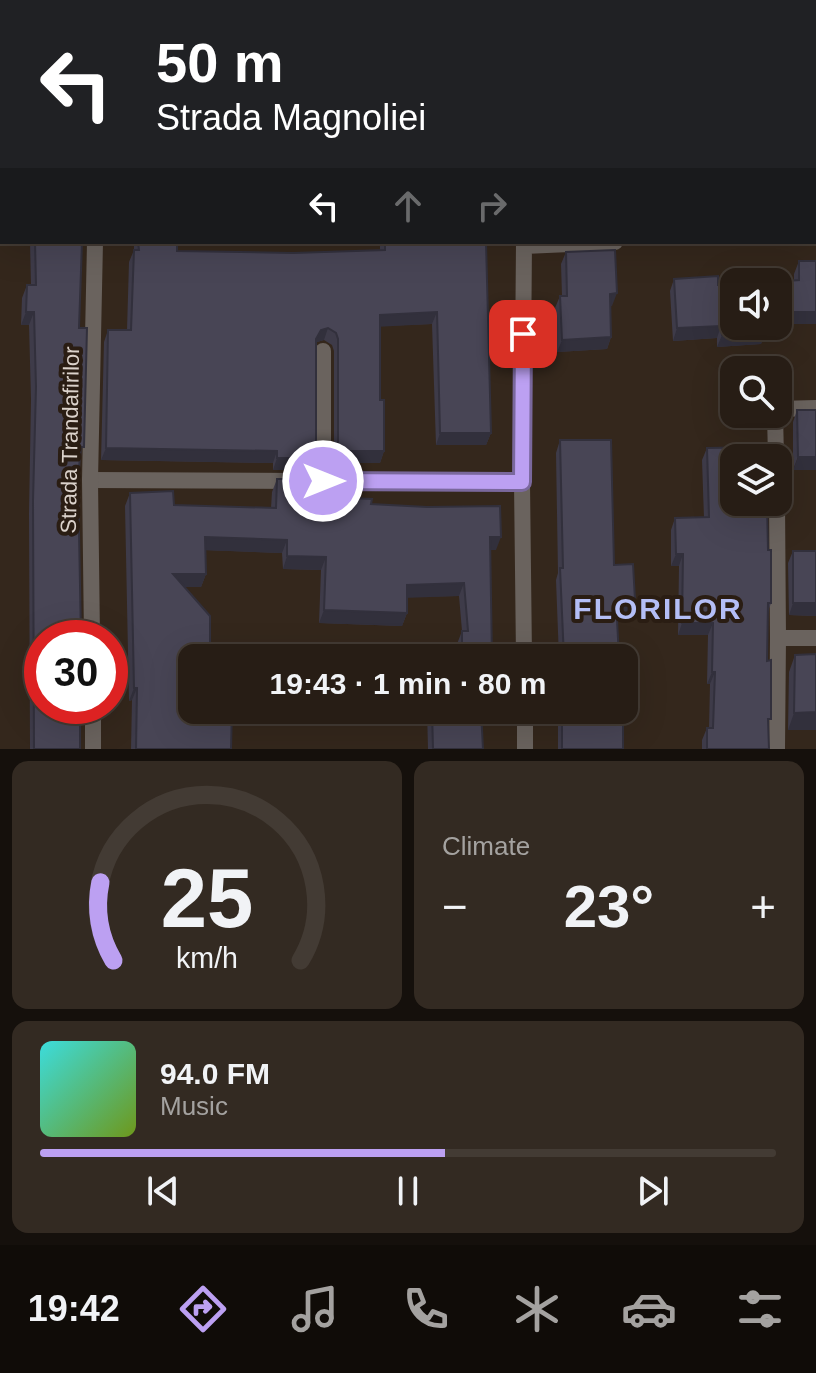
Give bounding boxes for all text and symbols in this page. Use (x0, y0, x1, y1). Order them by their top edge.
text: 50 m (156, 31, 284, 94)
icon: left (24, 32, 128, 136)
text: Strada Magnoliei (156, 97, 426, 138)
icon: left (302, 184, 346, 228)
icon: ahead (386, 184, 430, 228)
icon: right (470, 184, 514, 228)
map controls (720, 268, 792, 516)
button: sound (720, 268, 792, 340)
pin (489, 300, 557, 368)
icon: arrive (501, 312, 545, 356)
street label: Strada Trandafirilor (56, 346, 84, 534)
button: search (720, 356, 792, 428)
position arrow (281, 439, 365, 523)
button: layers (720, 444, 792, 516)
district label: FLORILOR (573, 592, 743, 625)
speed limit sign: 30 (24, 620, 128, 724)
text: 19:43 · 1 min · 80 m (270, 667, 546, 700)
text: Climate (442, 831, 530, 861)
text: 25 (161, 852, 253, 945)
text: 23° (564, 873, 654, 940)
text: − (442, 882, 468, 931)
text: + (750, 882, 776, 931)
text: km/h (176, 942, 238, 974)
text: 94.0 FM (160, 1057, 270, 1090)
text: Music (160, 1091, 228, 1121)
icon: previous (141, 1169, 185, 1213)
icon: pause (386, 1169, 430, 1213)
icon: next (631, 1169, 675, 1213)
icon: directions (175, 1281, 231, 1337)
icon: music (287, 1281, 343, 1337)
icon: phone (398, 1281, 454, 1337)
icon: climate (509, 1281, 565, 1337)
icon: car (621, 1281, 677, 1337)
icon: filters (732, 1281, 788, 1337)
text: 19:42 (28, 1288, 120, 1329)

